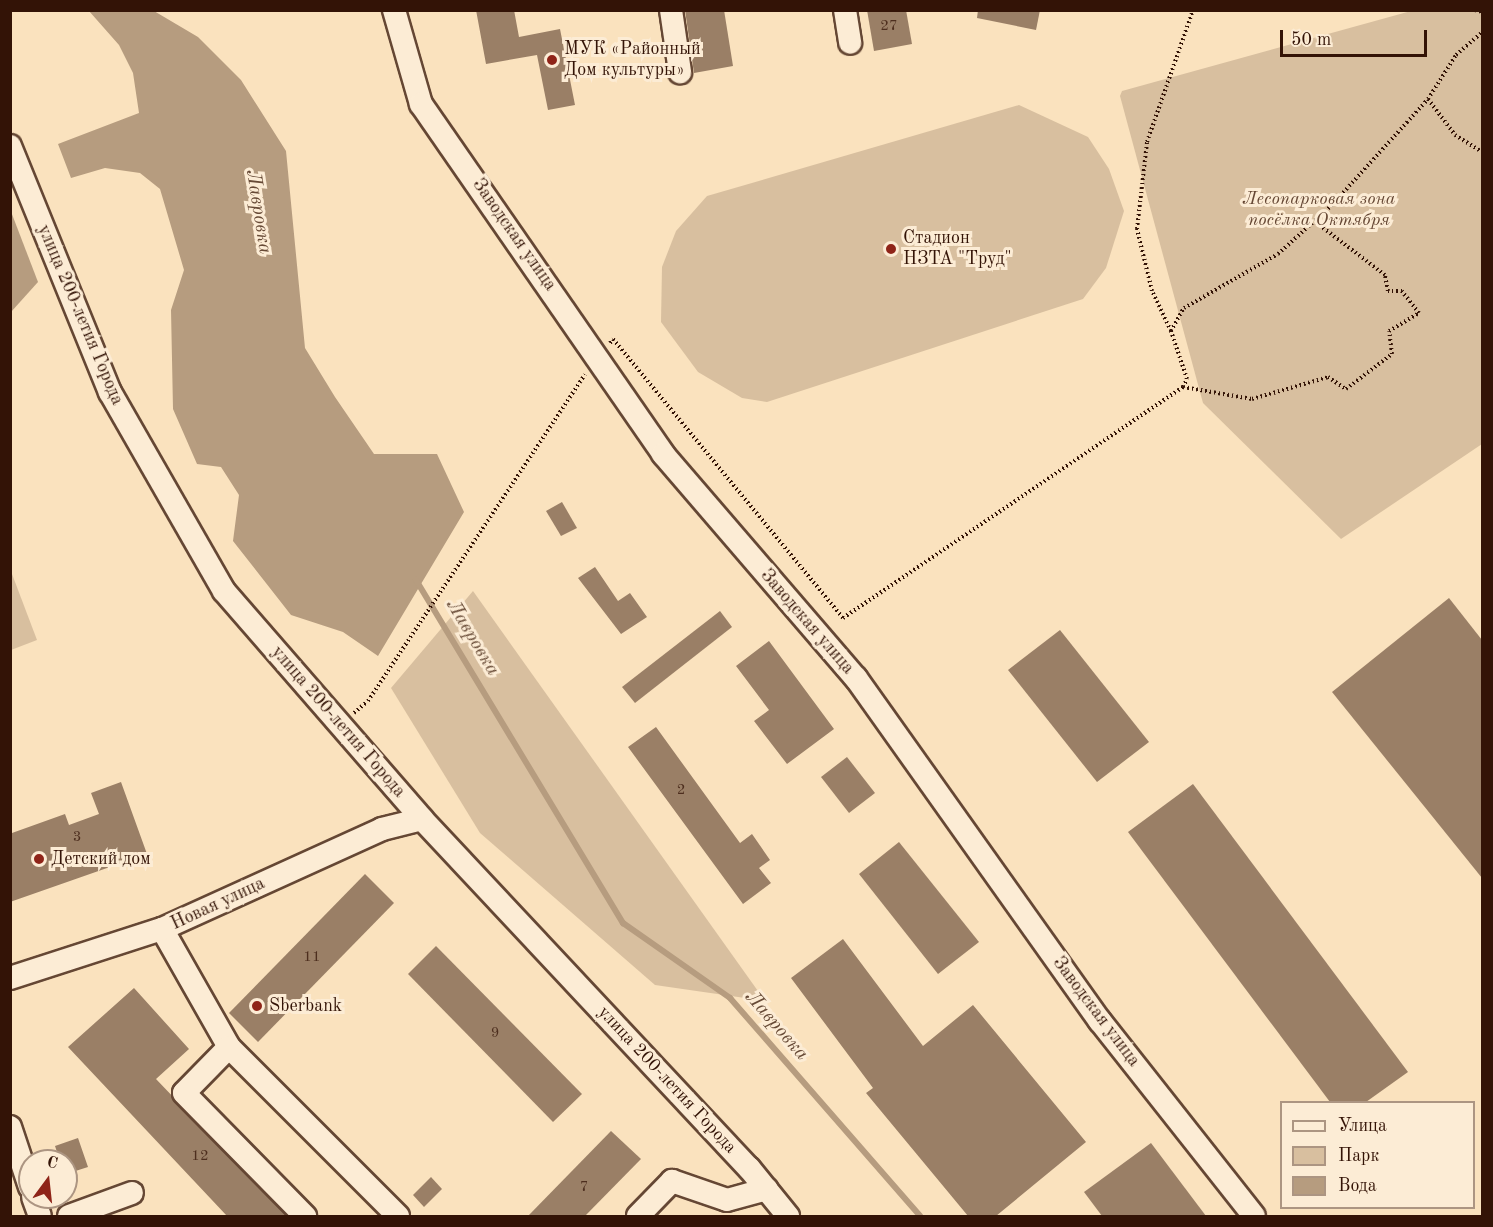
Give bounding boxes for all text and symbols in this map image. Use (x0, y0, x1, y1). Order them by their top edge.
house number: 27 (880, 18, 898, 36)
scale bar (1283, 18, 1430, 56)
text: 50 m (1291, 31, 1331, 49)
place label: МУК «Районный Дом культуры» (564, 39, 701, 82)
marker: МУК «Районный Дом культуры» (545, 53, 559, 67)
water label: Лавровка (239, 168, 277, 256)
street label: Заводская улица (467, 175, 561, 295)
park label: Лесопарковая зона посёлка Октября (1243, 189, 1395, 232)
street label: улица 200-летия Города (32, 222, 128, 408)
place label: Стадион НЗТА "Труд" (903, 228, 1012, 270)
marker: Стадион НЗТА "Труд" (884, 242, 898, 256)
street label: Заводская улица (755, 565, 859, 679)
water label: Лавровка (440, 595, 504, 681)
street label: улица 200-летия Города (266, 642, 410, 802)
house number: 2 (677, 782, 685, 800)
house number: 3 (73, 829, 81, 847)
place label: Детский дом (51, 848, 151, 870)
marker: Детский дом (32, 852, 46, 866)
street label: Новая улица (168, 873, 268, 935)
house number: 11 (303, 949, 321, 967)
street label: Заводская улица (1048, 953, 1144, 1071)
water label: Лавровка (739, 986, 813, 1066)
place label: Sberbank (269, 995, 342, 1017)
marker: Sberbank (250, 999, 264, 1013)
street label: улица 200-летия Города (593, 1002, 741, 1158)
house number: 9 (491, 1025, 499, 1043)
legend (1280, 1101, 1475, 1209)
text: Улица (1338, 1117, 1387, 1135)
text: Парк (1338, 1147, 1379, 1165)
house number: 12 (191, 1148, 209, 1166)
north arrow (18, 1149, 78, 1209)
text: С (45, 1154, 59, 1173)
text: Вода (1338, 1177, 1377, 1195)
house number: 7 (580, 1179, 588, 1197)

